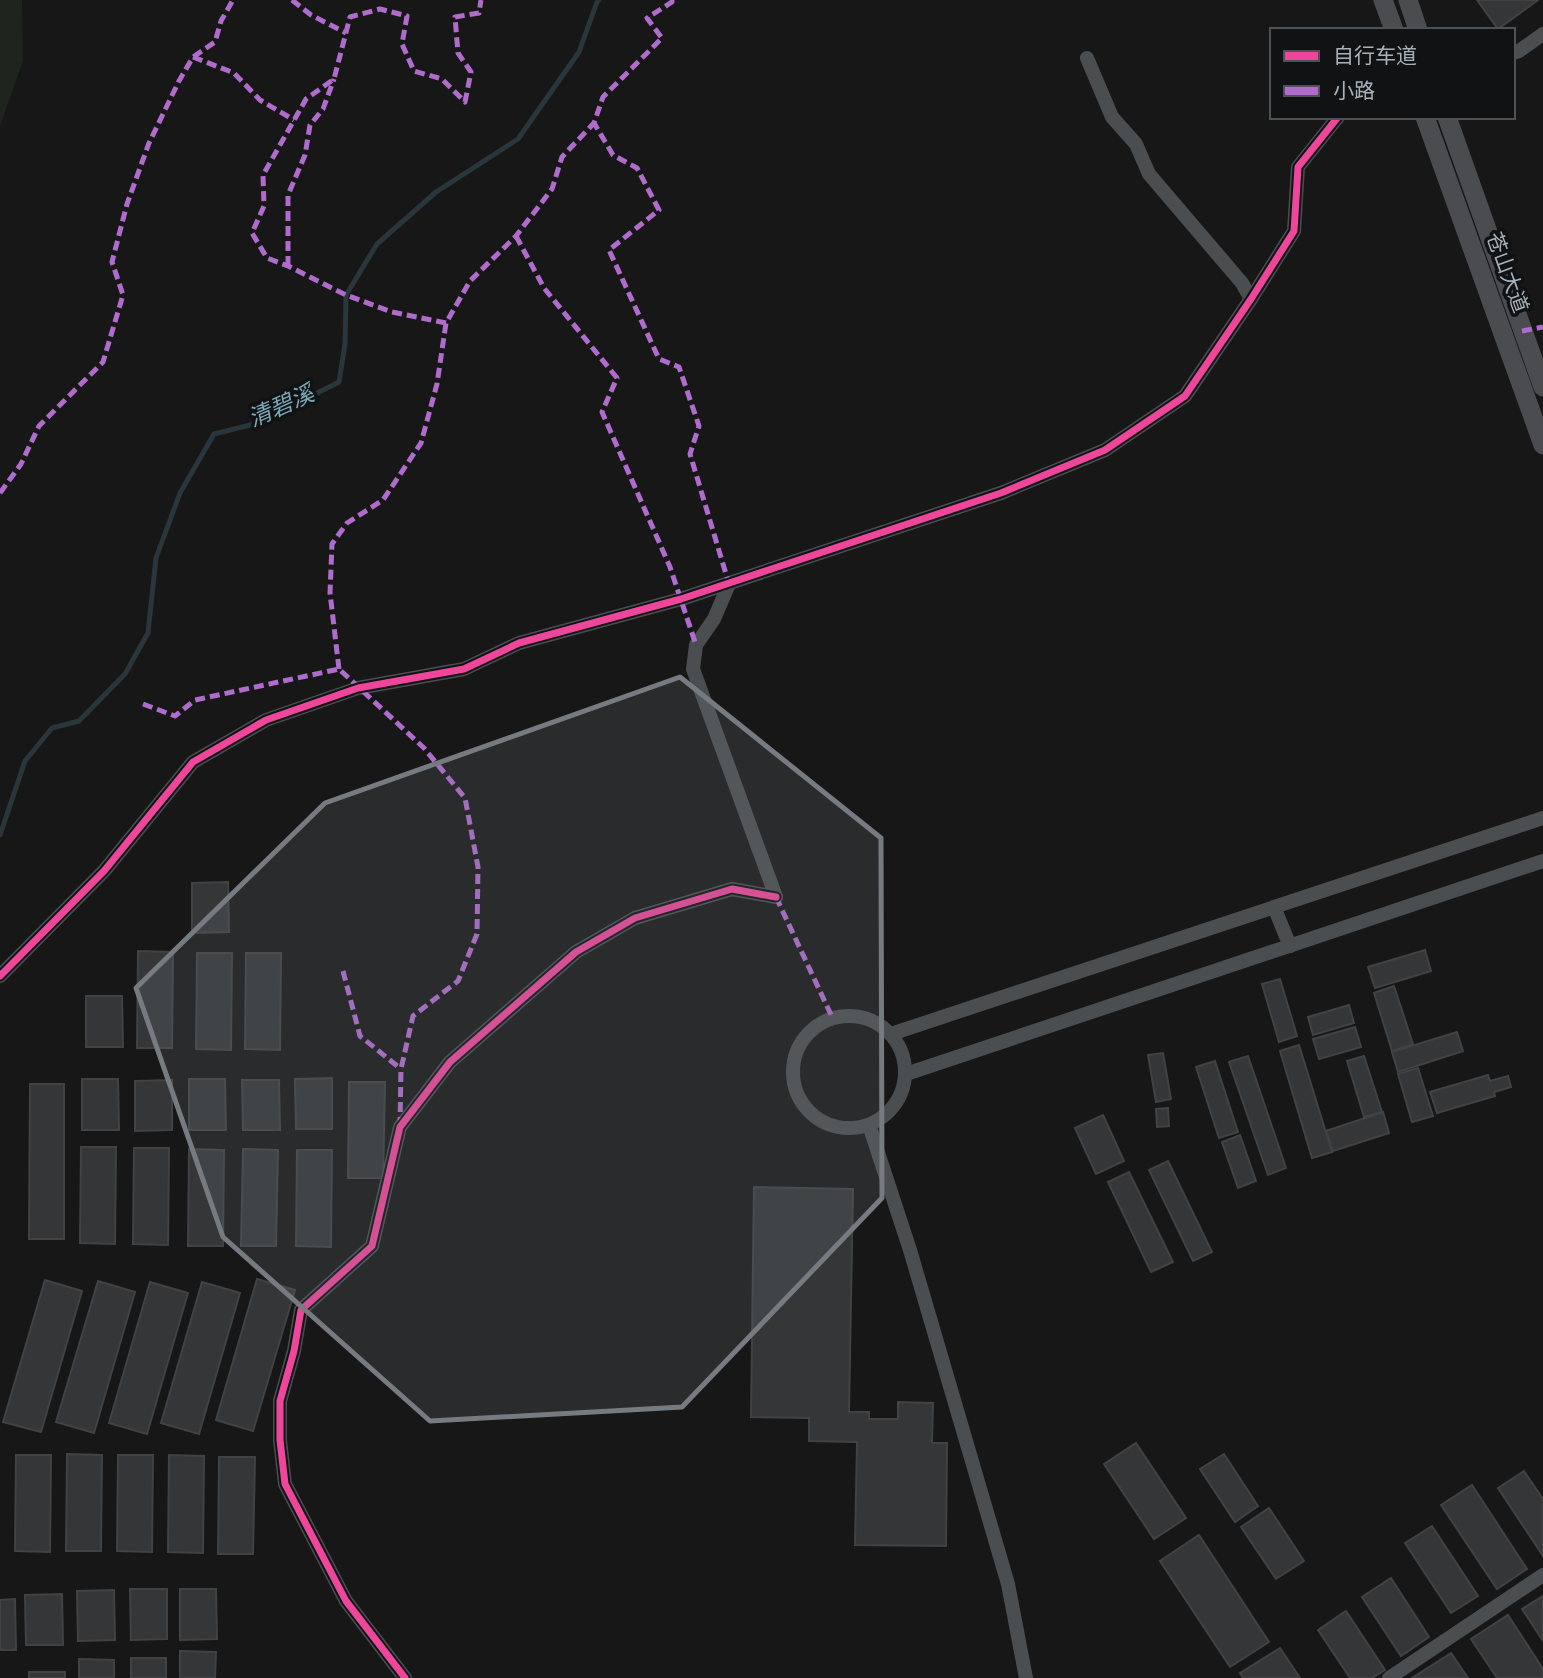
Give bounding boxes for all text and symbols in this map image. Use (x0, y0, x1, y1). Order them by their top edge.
legend (1270, 28, 1515, 119)
text: 自行车道 (1333, 44, 1417, 71)
text: 小路 (1333, 79, 1375, 106)
street label: 苍山大道 (1479, 229, 1533, 317)
water label: 清碧溪 (245, 380, 322, 435)

